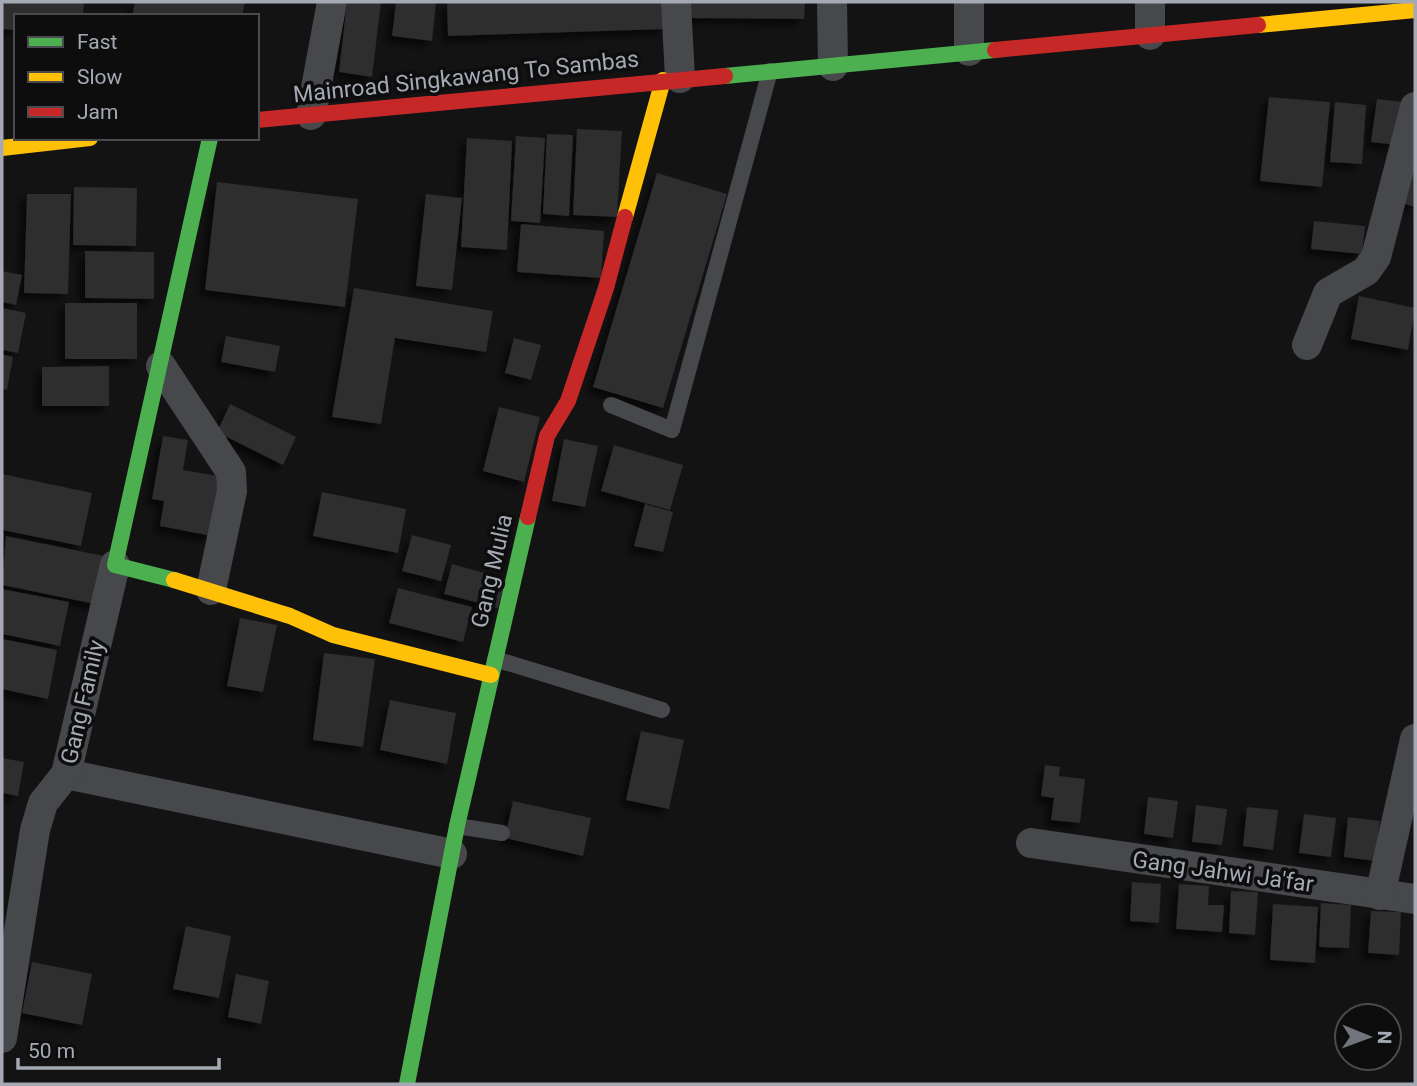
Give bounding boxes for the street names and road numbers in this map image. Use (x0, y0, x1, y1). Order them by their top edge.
street label: Mainroad Singkawang To Sambas (292, 45, 640, 109)
street label: Gang Mulia (466, 511, 518, 631)
street label: Gang Family (56, 637, 110, 767)
street label: Gang Jahwi Ja'far (1131, 846, 1316, 898)

